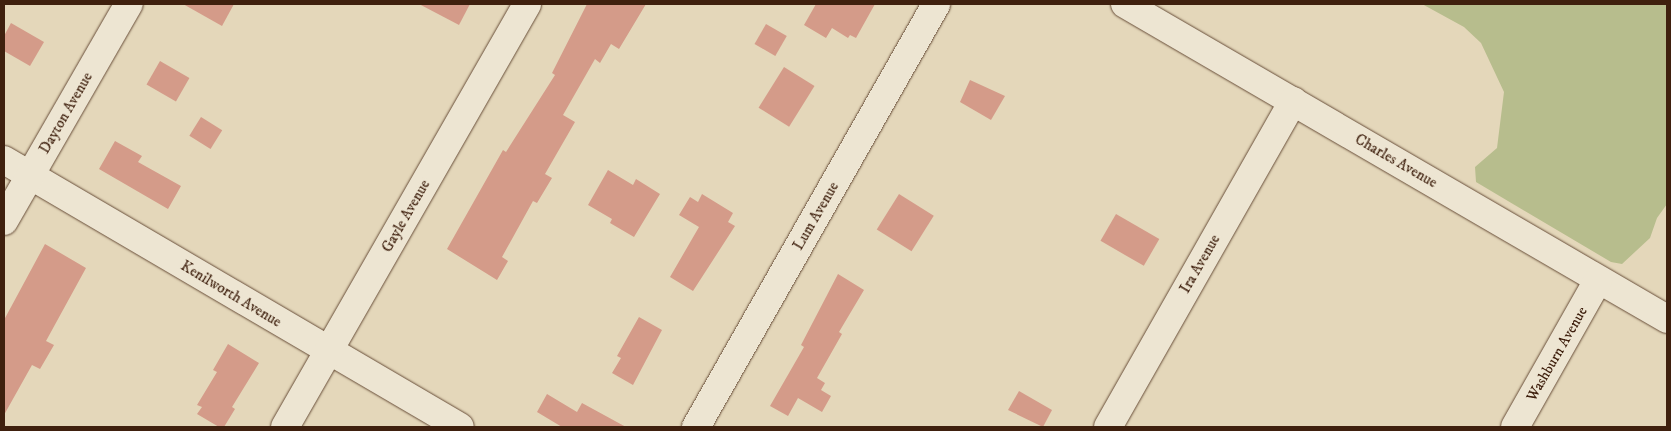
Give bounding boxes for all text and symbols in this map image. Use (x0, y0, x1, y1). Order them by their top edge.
street label: Dayton Avenue (35, 69, 97, 157)
street label: Charles Avenue (1352, 130, 1440, 192)
street label: Gayle Avenue (378, 177, 434, 255)
street label: Lum Avenue (789, 179, 843, 253)
street label: Ira Avenue (1176, 232, 1224, 296)
street label: Kenilworth Avenue (177, 257, 285, 331)
street label: Washburn Avenue (1523, 303, 1591, 405)

